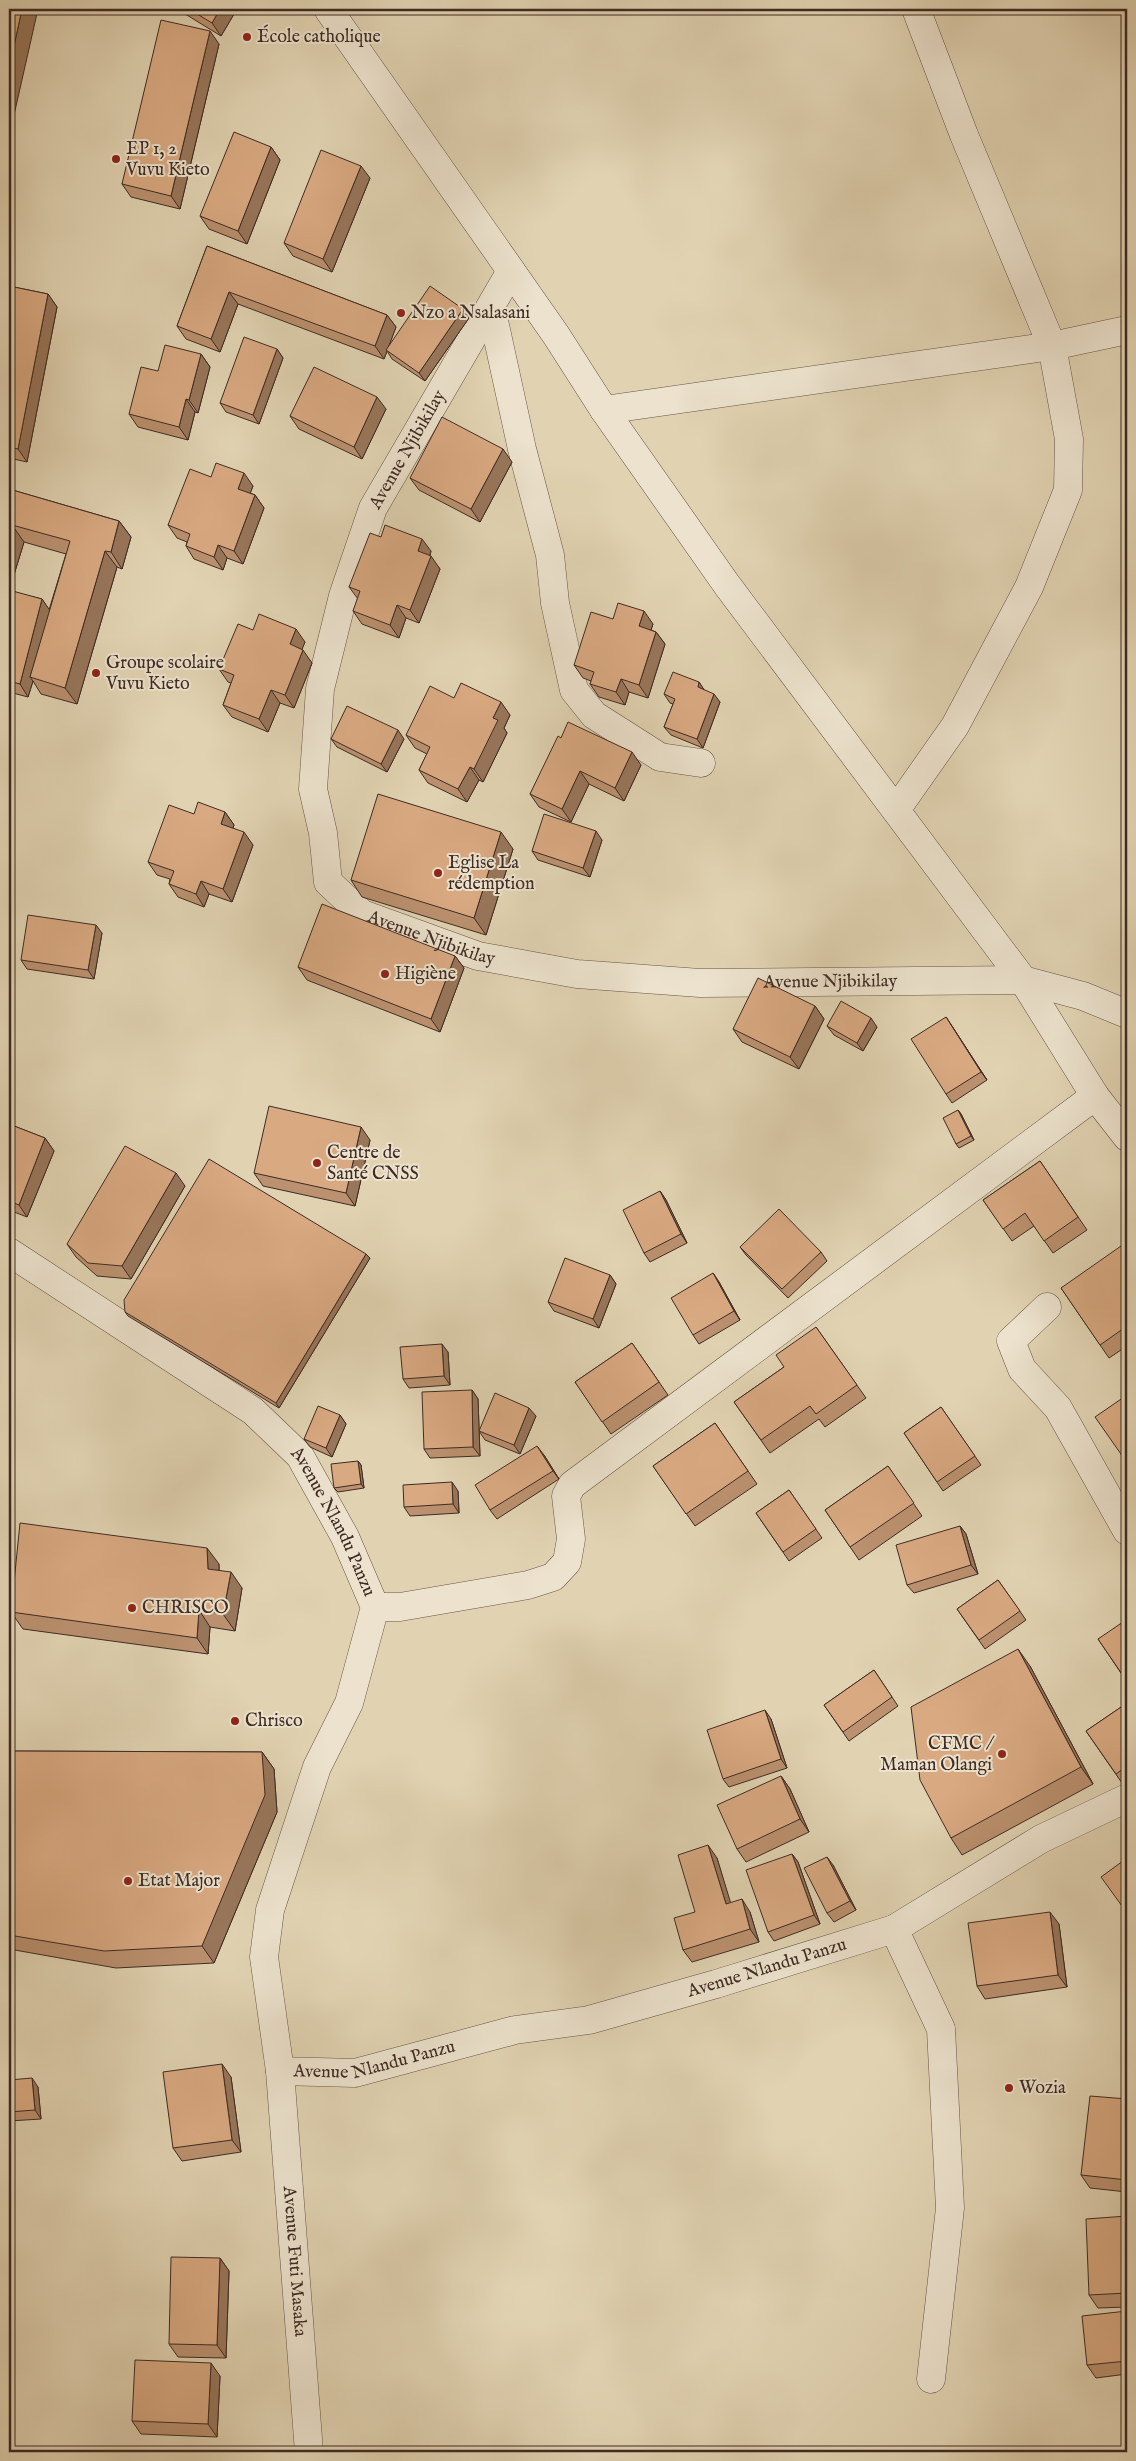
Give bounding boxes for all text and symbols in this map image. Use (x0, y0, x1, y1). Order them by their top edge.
place label: École catholique (257, 24, 381, 49)
marker: École catholique (241, 31, 253, 43)
place label: EP 1, 2 Vuvu Kieto (125, 138, 210, 182)
marker: EP 1, 2 Vuvu Kieto (110, 153, 122, 165)
place label: Nzo a Nsalasani (411, 302, 530, 325)
marker: Nzo a Nsalasani (395, 307, 407, 319)
street label: Avenue Njibikilay (364, 386, 451, 515)
place label: Groupe scolaire Vuvu Kieto (105, 652, 224, 696)
marker: Groupe scolaire Vuvu Kieto (90, 667, 102, 679)
place label: Eglise La rédemption (448, 852, 535, 896)
marker: Eglise La rédemption (432, 867, 444, 879)
street label: Avenue Njibikilay (363, 905, 497, 970)
place label: Higiène (395, 963, 456, 986)
marker: Higiène (379, 968, 391, 980)
street label: Avenue Njibikilay (762, 970, 898, 994)
place label: Centre de Santé CNSS (327, 1142, 419, 1186)
marker: Centre de Santé CNSS (311, 1157, 323, 1169)
street label: Avenue Nlandu Panzu (285, 1441, 381, 1600)
place label: CHRISCO (142, 1597, 229, 1620)
marker: CHRISCO (126, 1602, 138, 1614)
place label: Chrisco (245, 1710, 303, 1733)
marker: Chrisco (229, 1715, 241, 1727)
place label: CFMC / Maman Olangi (880, 1733, 995, 1777)
marker: CFMC / Maman Olangi (996, 1748, 1008, 1760)
place label: Etat Major (138, 1870, 220, 1893)
marker: Etat Major (122, 1875, 134, 1887)
street label: Avenue Nlandu Panzu (684, 1933, 849, 2003)
street label: Avenue Nlandu Panzu (292, 2035, 458, 2085)
place label: Wozia (1019, 2077, 1066, 2100)
marker: Wozia (1003, 2082, 1015, 2094)
street label: Avenue Futi Masaka (277, 2184, 312, 2338)

